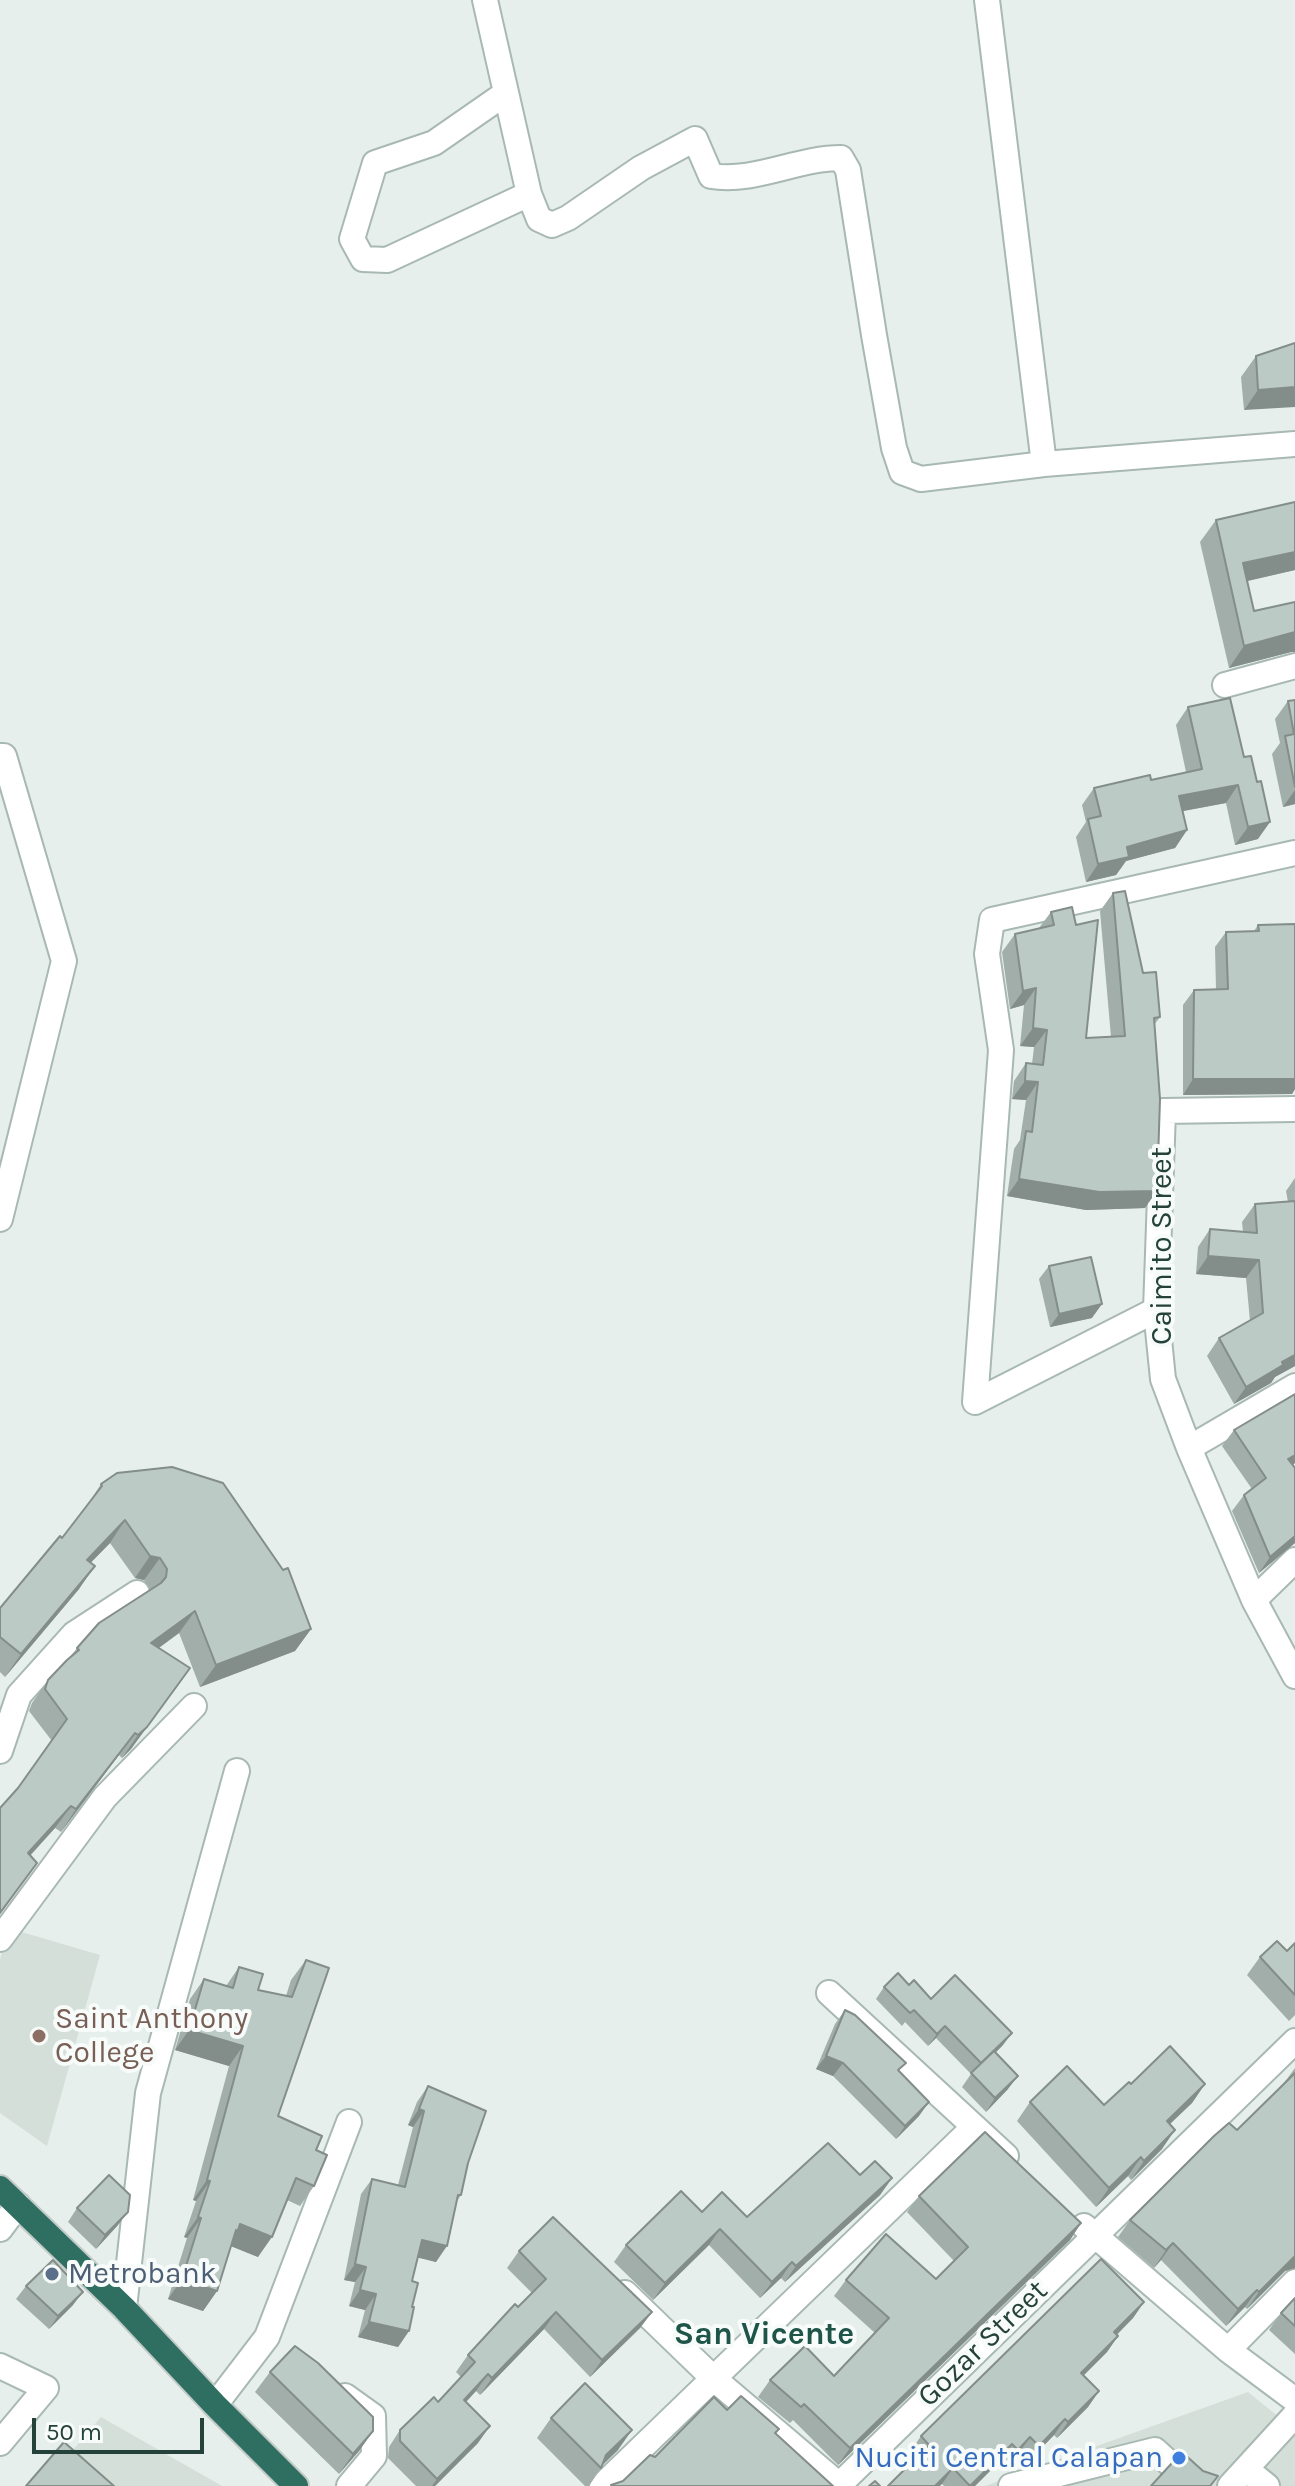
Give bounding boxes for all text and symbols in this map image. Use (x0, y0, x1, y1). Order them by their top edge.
street label: Caimito Street (1144, 1147, 1180, 1345)
place label: Saint Anthony College (55, 2001, 248, 2072)
marker: Saint Anthony College (30, 2027, 48, 2045)
place label: Metrobank (68, 2256, 217, 2292)
marker: Metrobank (43, 2265, 61, 2283)
street label: Gozar Street (911, 2273, 1055, 2415)
district label: San Vicente (674, 2316, 854, 2354)
scale bar (36, 2402, 208, 2452)
text: 50 m (46, 2418, 102, 2446)
place label: Nuciti Central Calapan (855, 2440, 1163, 2476)
marker: Nuciti Central Calapan (1170, 2449, 1188, 2467)

